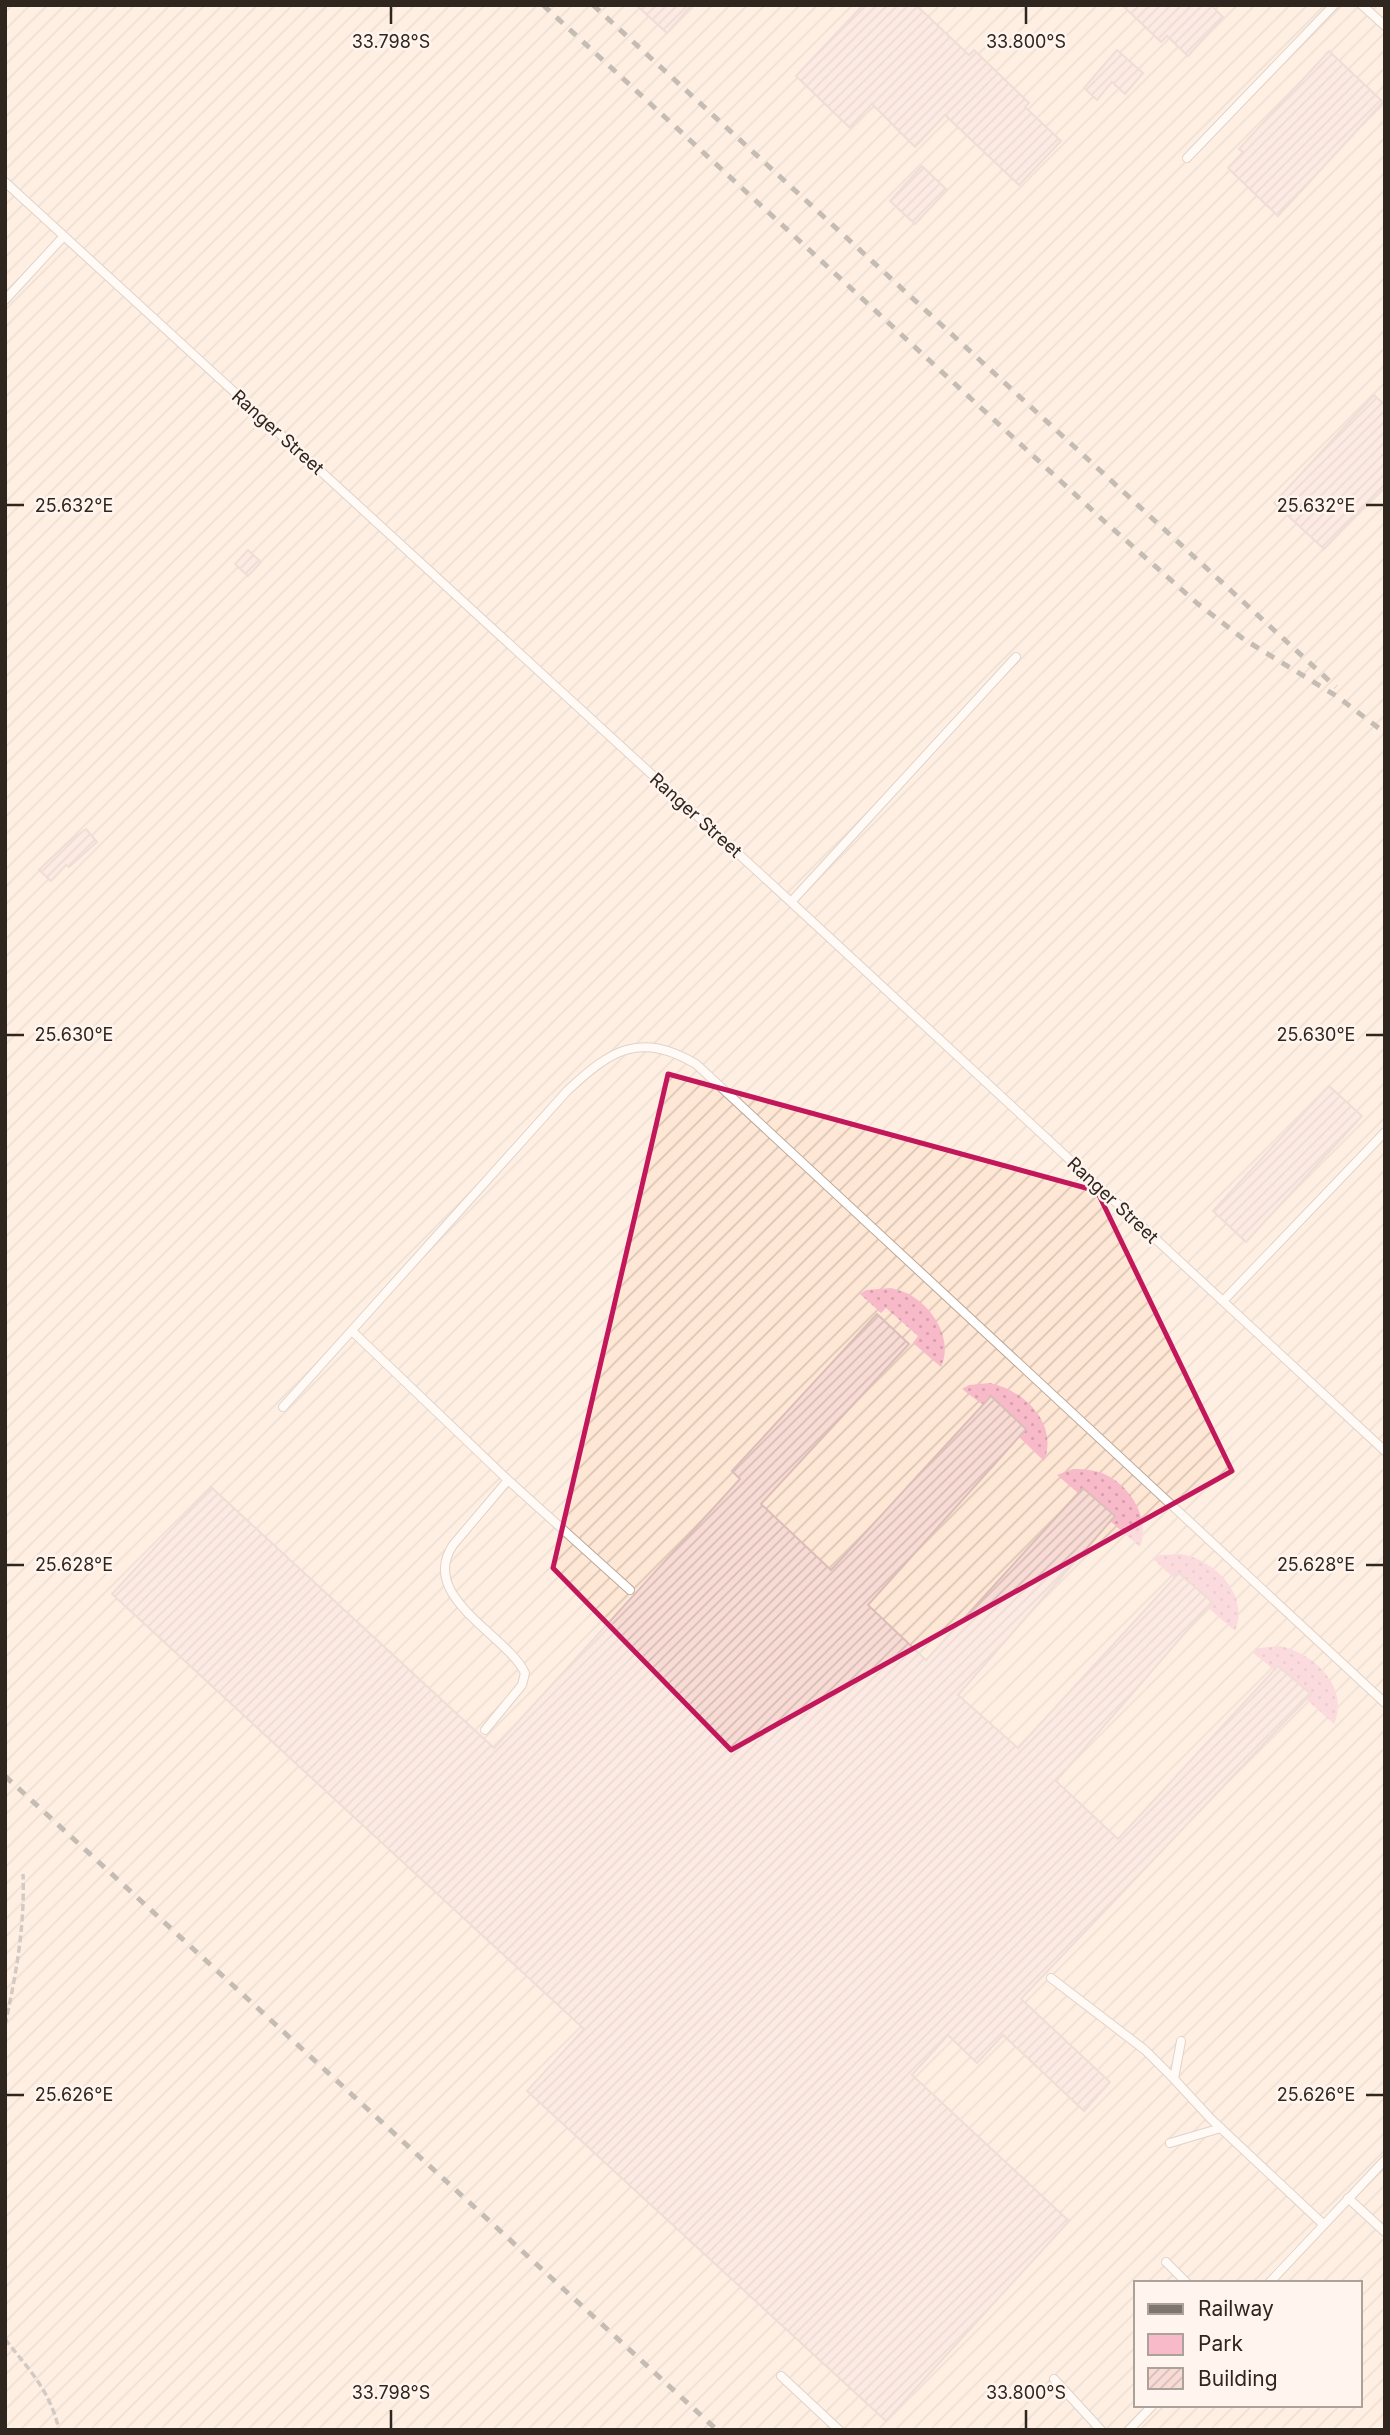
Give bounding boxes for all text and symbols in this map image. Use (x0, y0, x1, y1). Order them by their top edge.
text: 33.798°S (352, 31, 430, 52)
text: 33.800°S (986, 31, 1066, 52)
street label: Ranger Street (228, 385, 328, 479)
text: 25.632°E (35, 495, 113, 516)
text: 25.632°E (1277, 495, 1355, 516)
street label: Ranger Street (646, 768, 746, 862)
text: 25.630°E (35, 1024, 113, 1045)
text: 25.630°E (1277, 1024, 1355, 1045)
street label: Ranger Street (1063, 1153, 1163, 1247)
text: 25.628°E (35, 1554, 113, 1575)
text: 25.628°E (1277, 1554, 1355, 1575)
text: 25.626°E (35, 2084, 113, 2105)
text: 25.626°E (1277, 2084, 1355, 2105)
legend (1134, 2281, 1362, 2407)
text: Railway (1198, 2296, 1274, 2321)
text: Park (1198, 2331, 1243, 2356)
text: Building (1198, 2366, 1278, 2391)
text: 33.798°S (352, 2382, 430, 2403)
text: 33.800°S (986, 2382, 1066, 2403)

